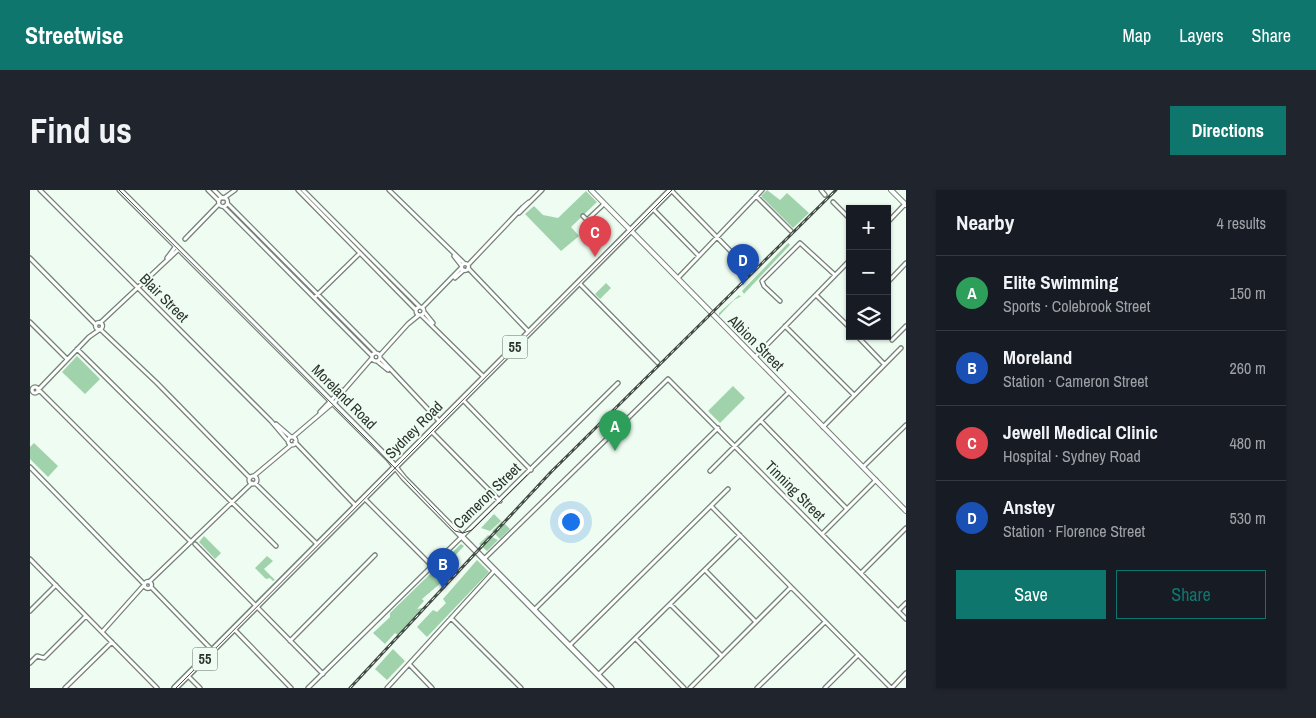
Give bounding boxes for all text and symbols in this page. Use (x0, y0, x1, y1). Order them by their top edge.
text: Streetwise (25, 19, 123, 51)
text: Map (1123, 23, 1151, 48)
text: Layers (1179, 23, 1224, 48)
text: Share (1252, 23, 1291, 48)
button: Directions (1170, 106, 1286, 155)
text: Find us (30, 107, 132, 154)
map controls (846, 205, 891, 340)
button: + (846, 205, 891, 250)
text: Nearby (956, 208, 1014, 237)
text: 4 results (1216, 212, 1266, 234)
pin: C (579, 216, 611, 257)
pin: D (727, 244, 759, 285)
button: − (846, 250, 891, 295)
street label: Blair Street (135, 268, 194, 327)
text: Elite Swimming (1003, 269, 1118, 295)
text: A (967, 282, 977, 304)
text: 150 m (1230, 282, 1266, 304)
button: layers (846, 295, 891, 340)
text: Sports · Colebrook Street (1003, 295, 1150, 317)
street label: Albion Street (723, 309, 789, 376)
road number: 55 (502, 336, 528, 358)
text: Moreland (1003, 344, 1072, 370)
text: B (967, 357, 977, 379)
text: 260 m (1230, 357, 1266, 379)
street label: Moreland Road (307, 359, 382, 434)
text: Station · Cameron Street (1003, 370, 1148, 392)
street label: Sydney Road (380, 396, 447, 463)
pin: A (599, 410, 631, 451)
text: Jewell Medical Clinic (1003, 419, 1158, 445)
text: C (967, 432, 977, 454)
text: 480 m (1230, 432, 1266, 454)
text: Hospital · Sydney Road (1003, 445, 1141, 467)
street label: Tinning Street (760, 456, 831, 526)
street label: Cameron Street (448, 458, 526, 533)
text: Anstey (1003, 494, 1055, 520)
text: D (967, 507, 977, 529)
text: 530 m (1230, 507, 1266, 529)
your location (558, 509, 584, 535)
text: Station · Florence Street (1003, 520, 1145, 542)
pin: B (427, 548, 459, 589)
button: Save (956, 570, 1106, 619)
button: Share (1116, 570, 1266, 619)
road number: 55 (192, 648, 218, 670)

